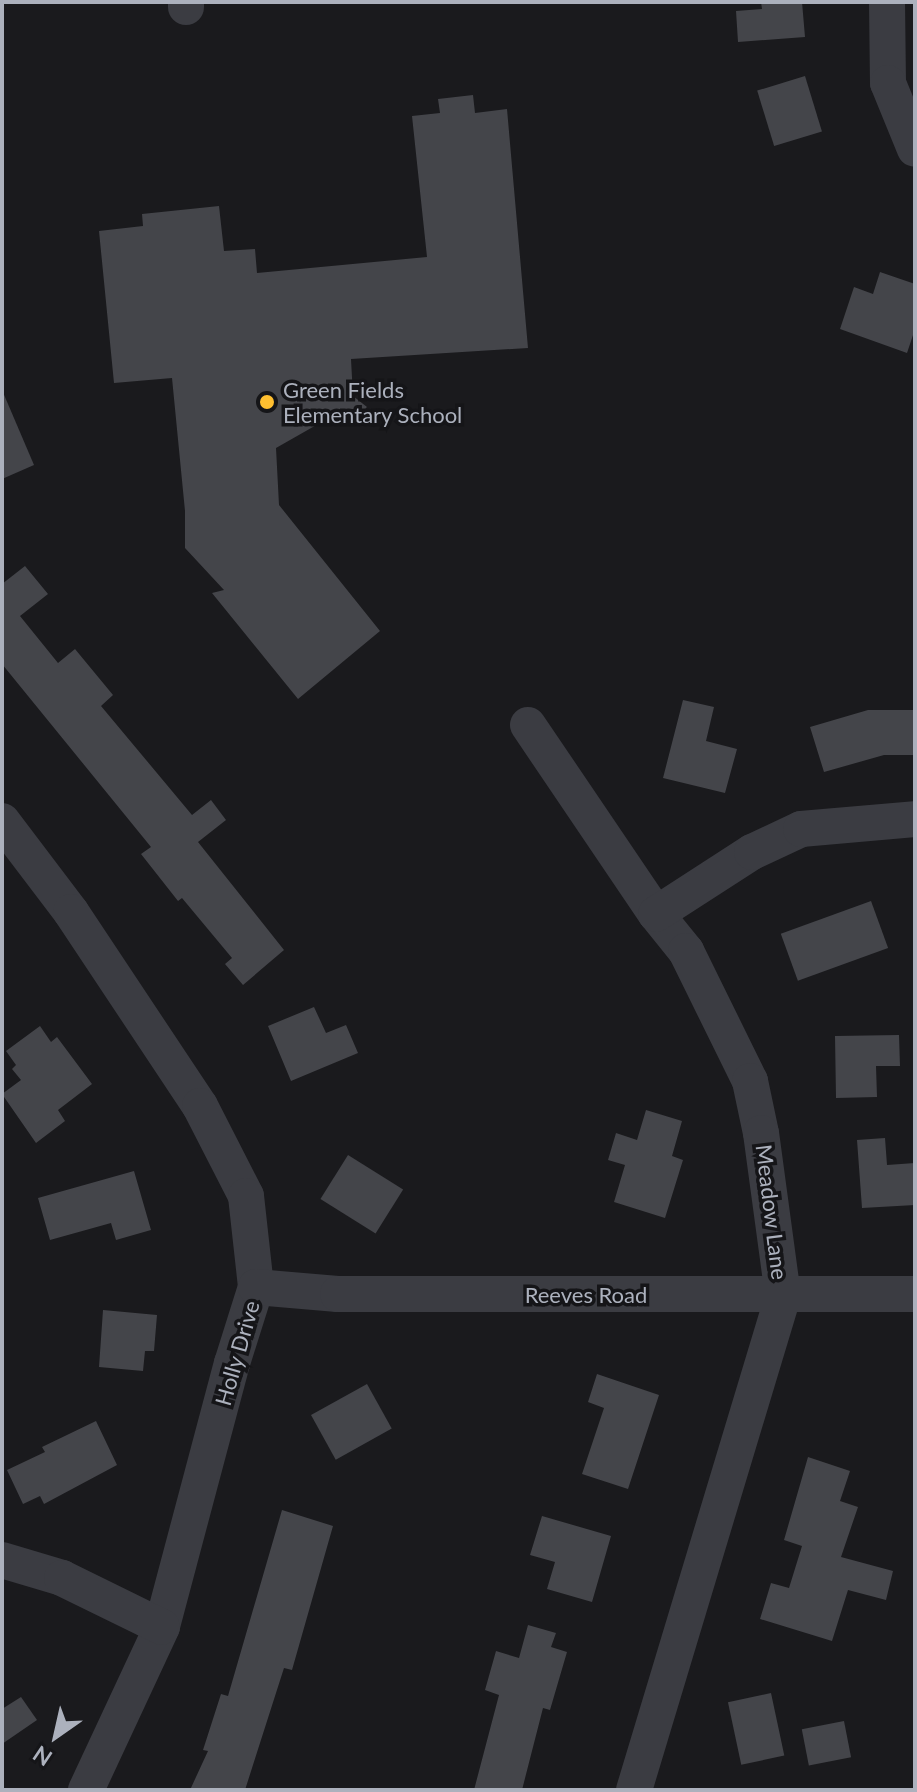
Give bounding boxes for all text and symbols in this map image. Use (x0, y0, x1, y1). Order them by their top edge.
place label: Green Fields Elementary School (283, 376, 463, 428)
marker: Green Fields Elementary School (258, 393, 276, 411)
street label: Meadow Lane (751, 1143, 793, 1281)
street label: Reeves Road (525, 1282, 647, 1308)
street label: Holly Drive (209, 1297, 265, 1409)
north arrow (16, 1696, 96, 1776)
text: N (28, 1740, 57, 1772)

